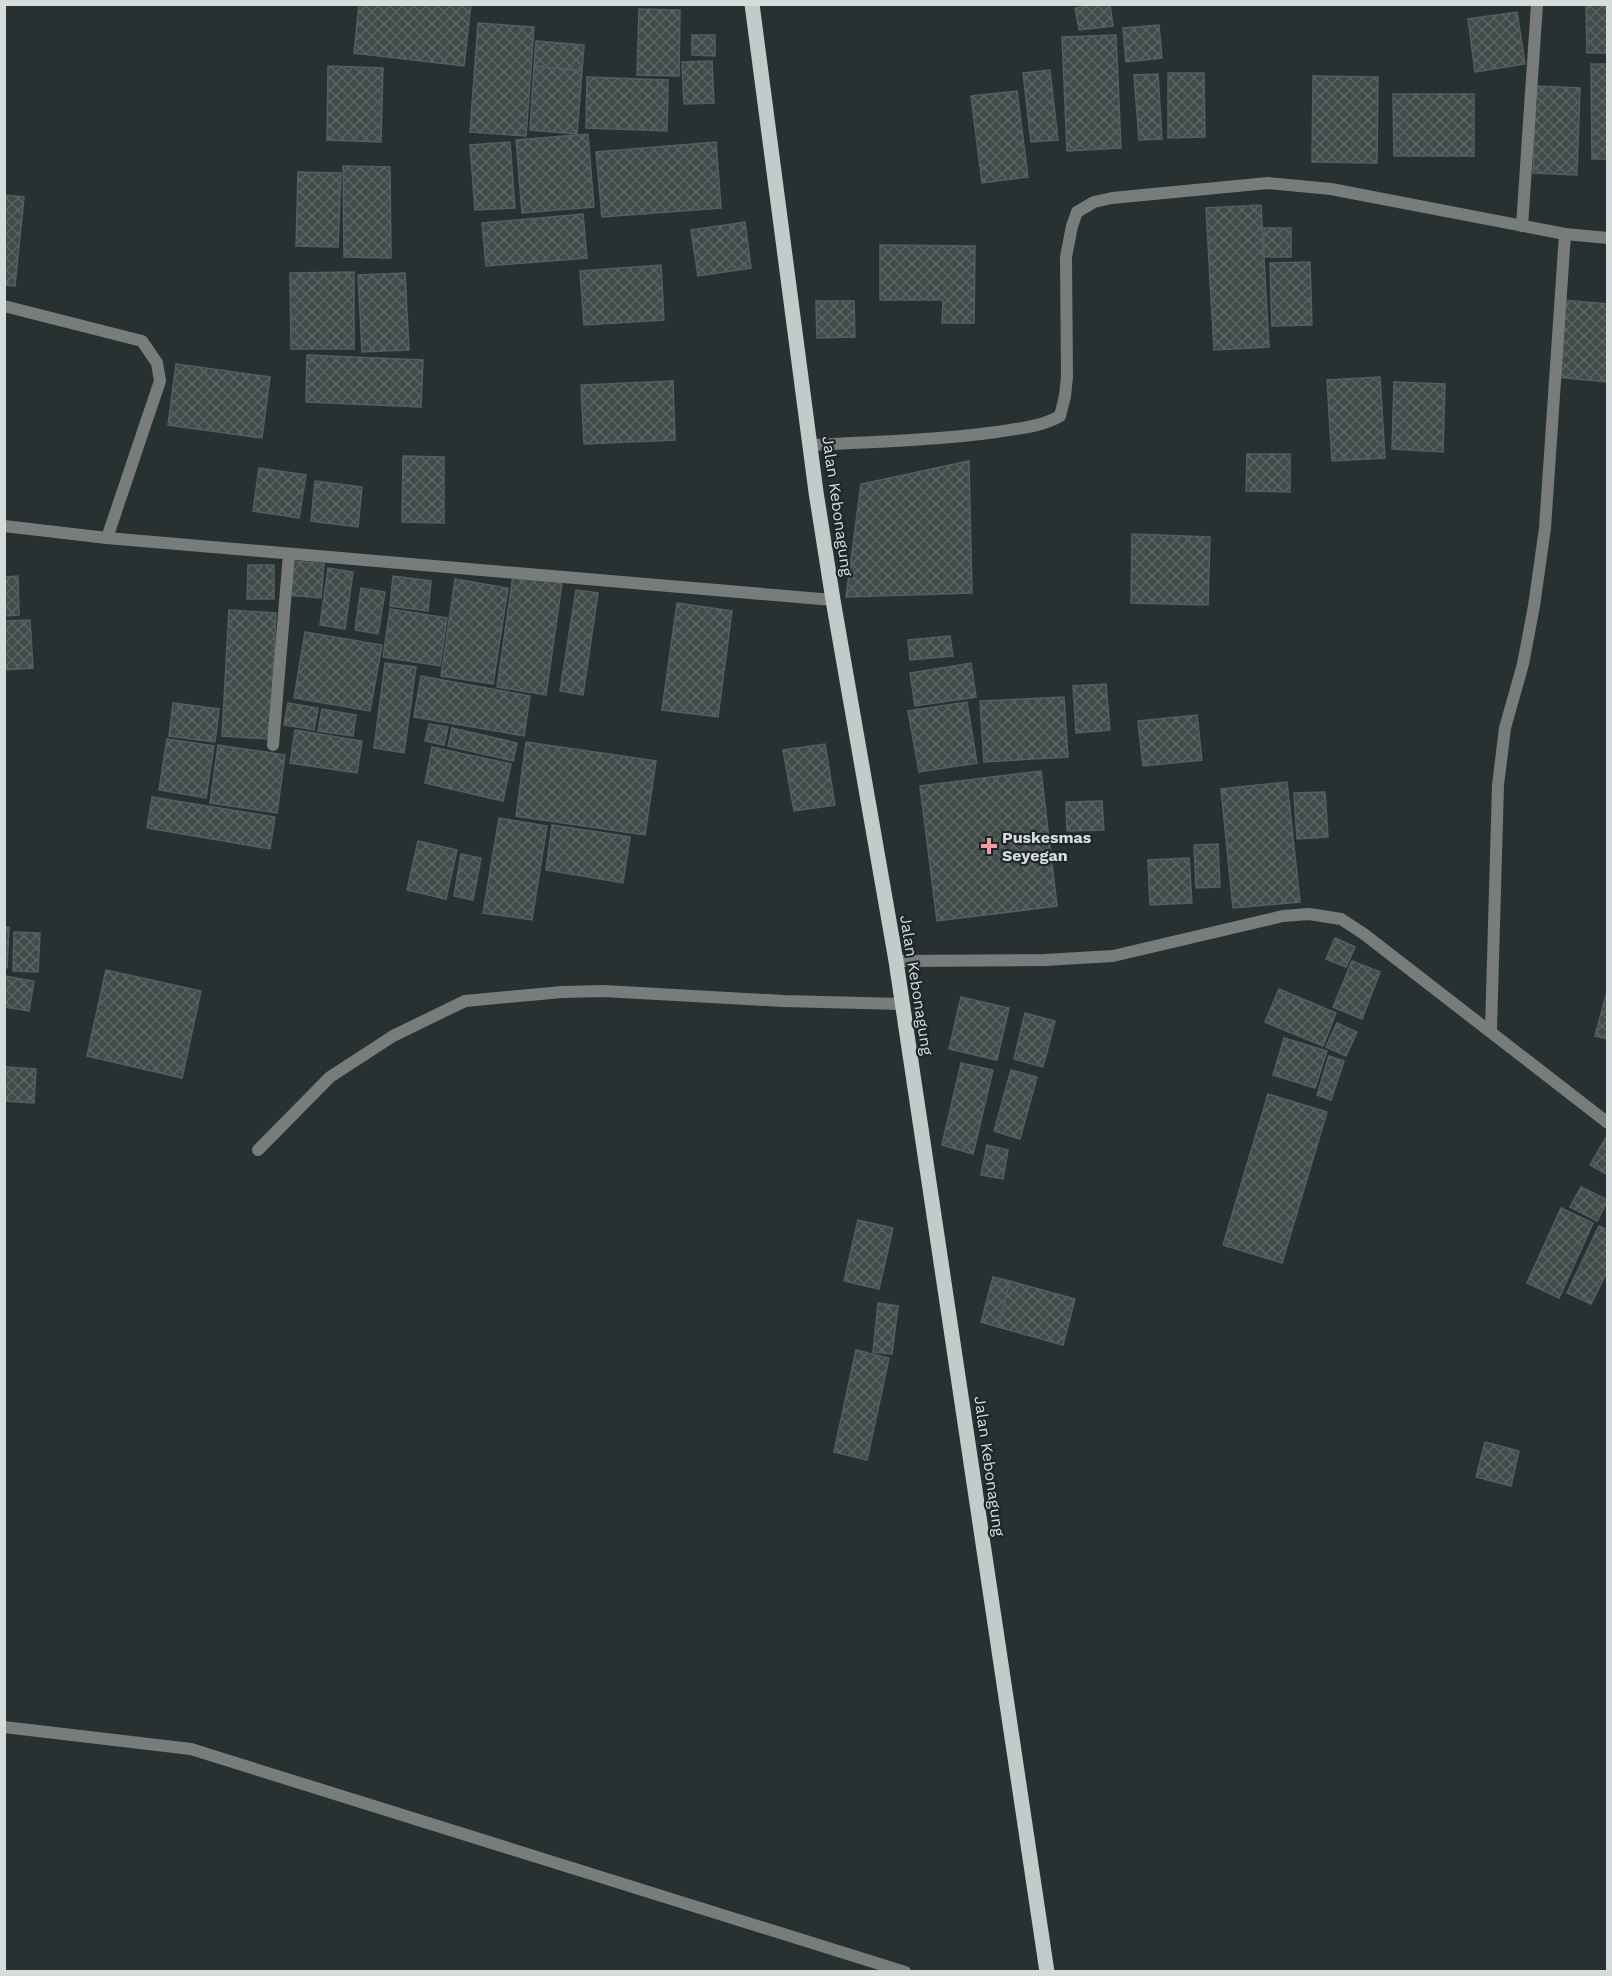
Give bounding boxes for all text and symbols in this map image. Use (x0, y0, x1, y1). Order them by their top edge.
street label: Jalan Kebonagung (818, 435, 857, 578)
place label: Puskesmas Seyegan (1002, 828, 1092, 865)
marker: Puskesmas Seyegan (980, 837, 998, 855)
street label: Jalan Kebonagung (896, 914, 937, 1057)
street label: Jalan Kebonagung (970, 1395, 1009, 1538)

